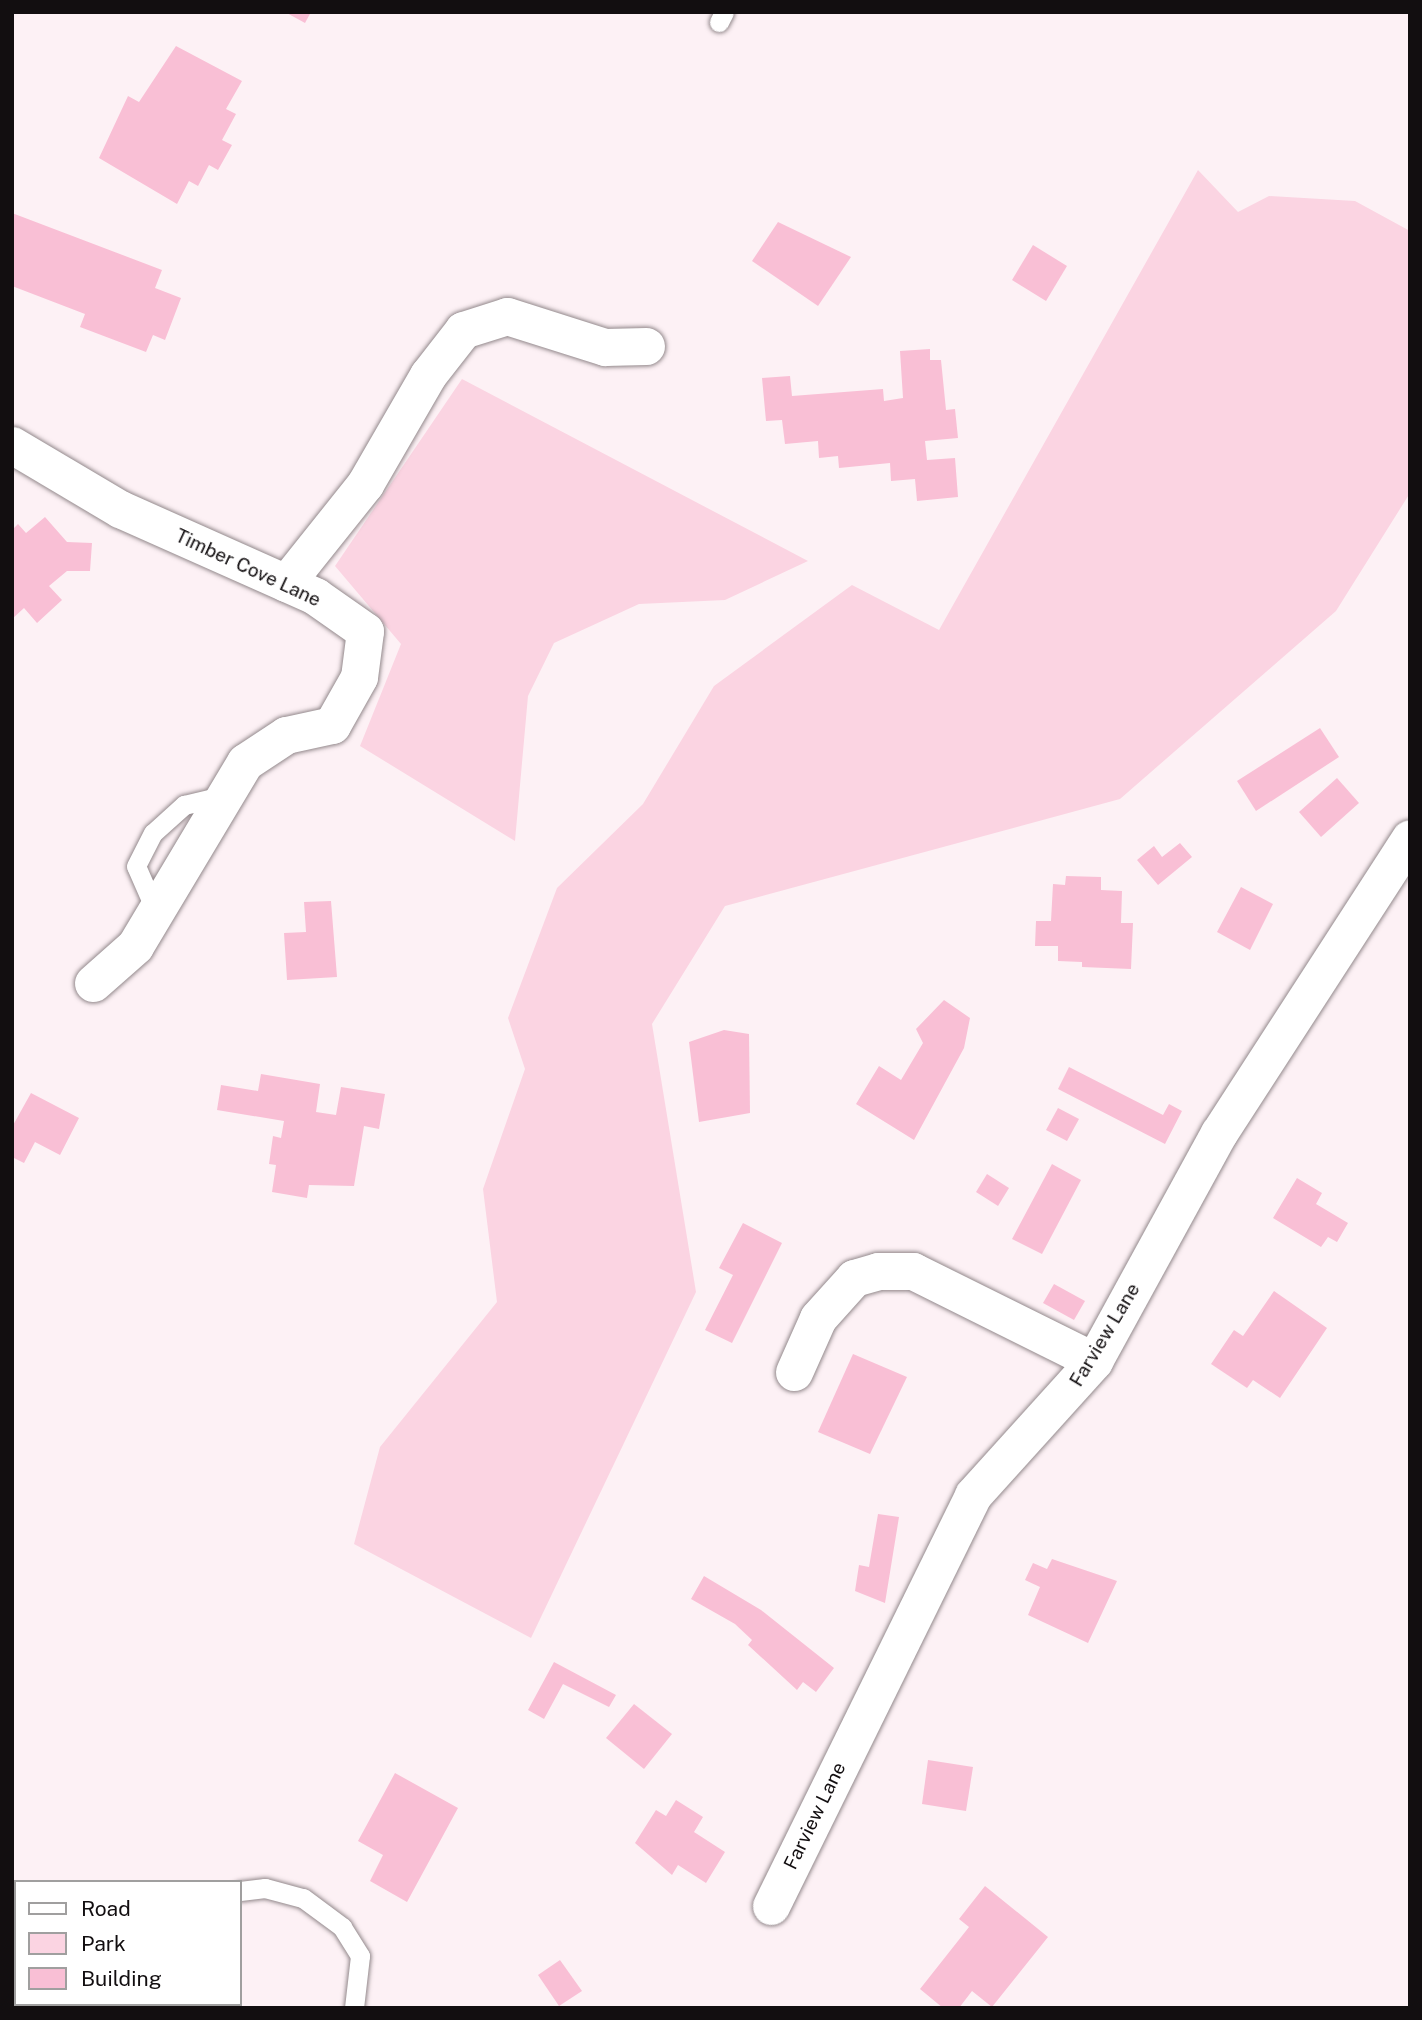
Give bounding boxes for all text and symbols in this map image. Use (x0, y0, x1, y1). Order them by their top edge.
street label: Timber Cove Lane (172, 524, 324, 612)
street label: Farview Lane (1065, 1279, 1145, 1391)
street label: Farview Lane (779, 1759, 851, 1873)
legend (14, 1880, 242, 2006)
text: Road (81, 1896, 131, 1921)
text: Park (81, 1931, 126, 1956)
text: Building (81, 1966, 162, 1991)

